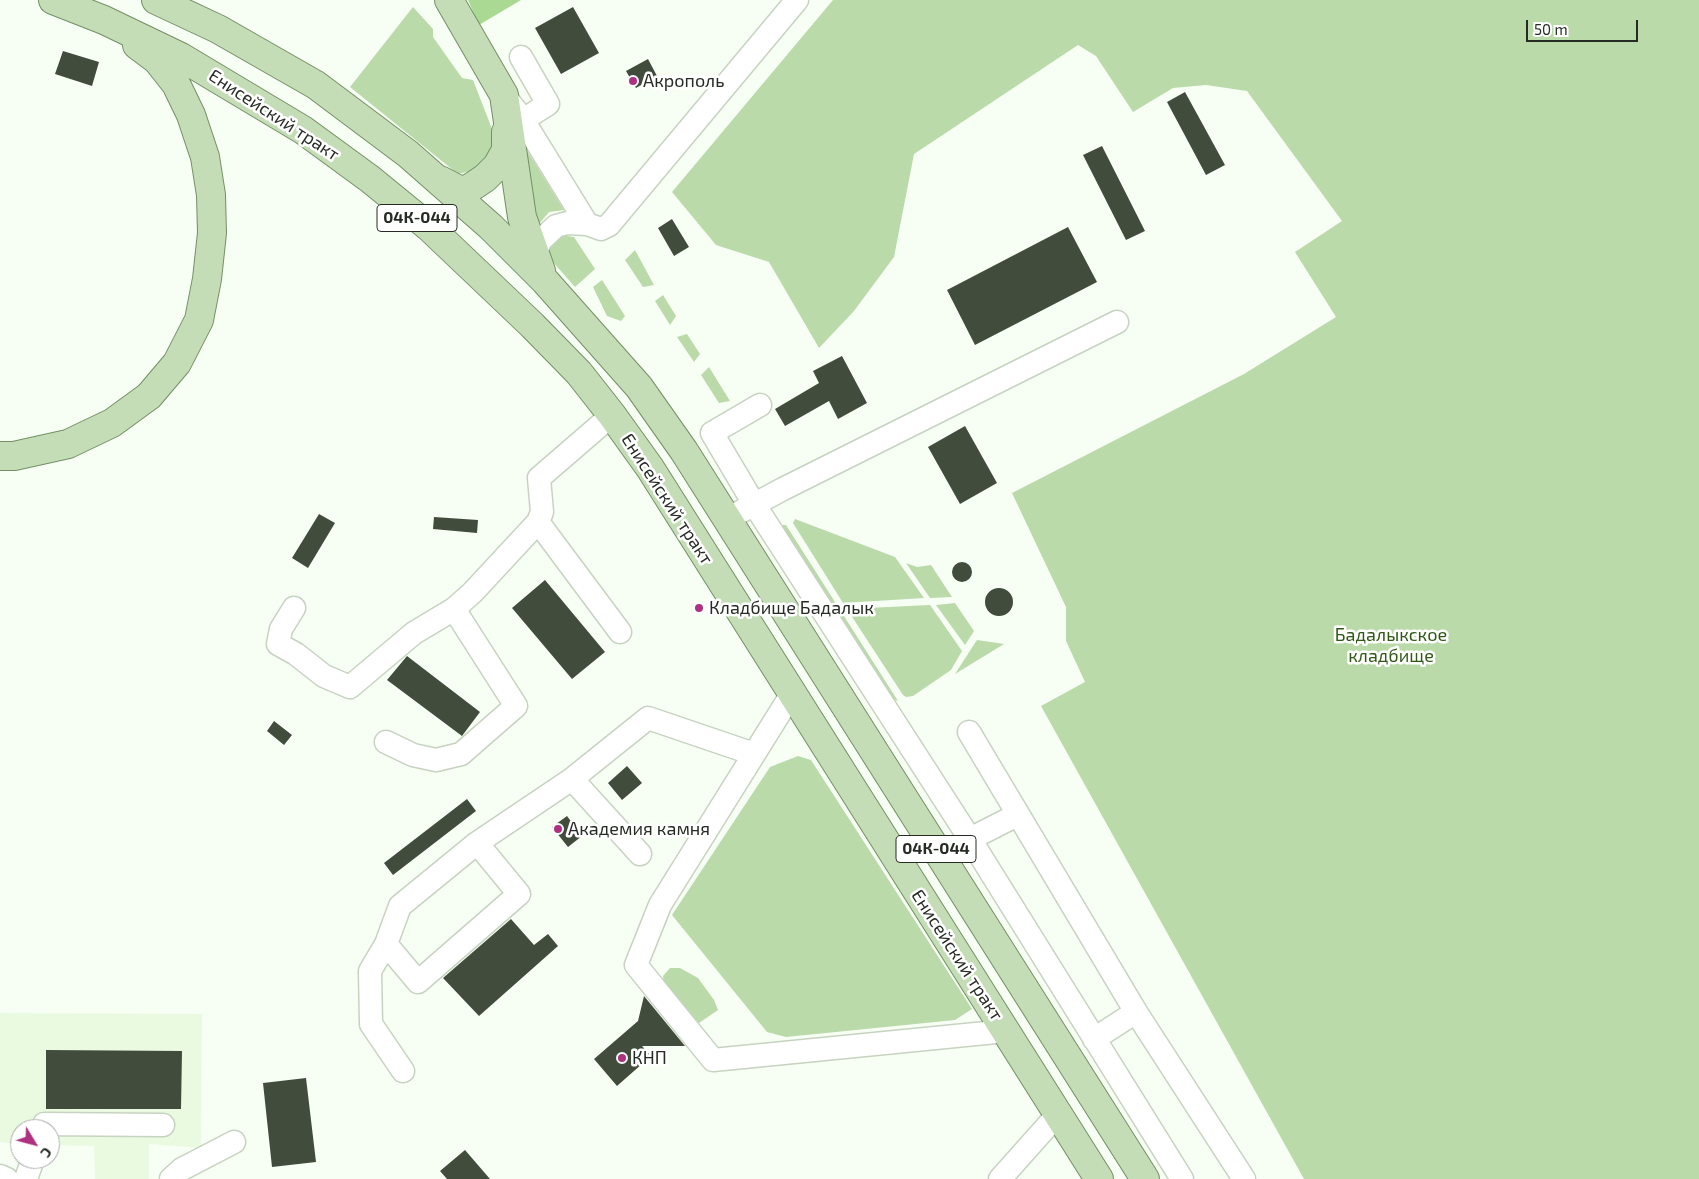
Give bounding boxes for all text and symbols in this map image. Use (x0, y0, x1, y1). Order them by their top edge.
scale bar (1529, 10, 1642, 42)
text: 50 m (1534, 20, 1568, 38)
street label: Енисейский тракт (205, 65, 343, 165)
place label: Акрополь (643, 70, 725, 92)
marker: Акрополь (627, 75, 639, 87)
road number: 04К-044 (377, 204, 457, 232)
street label: Енисейский тракт (617, 430, 717, 568)
place label: Кладбище Бадалык (709, 597, 874, 619)
marker: Кладбище Бадалык (693, 602, 705, 614)
park label: Бадалыкское кладбище (1335, 624, 1447, 666)
place label: Академия камня (568, 818, 710, 840)
marker: Академия камня (552, 823, 564, 835)
road number: 04К-044 (896, 836, 976, 862)
street label: Енисейский тракт (907, 886, 1007, 1024)
place label: КНП (632, 1047, 667, 1069)
marker: КНП (616, 1052, 628, 1064)
north arrow (10, 1119, 60, 1169)
text: С (37, 1144, 56, 1161)

